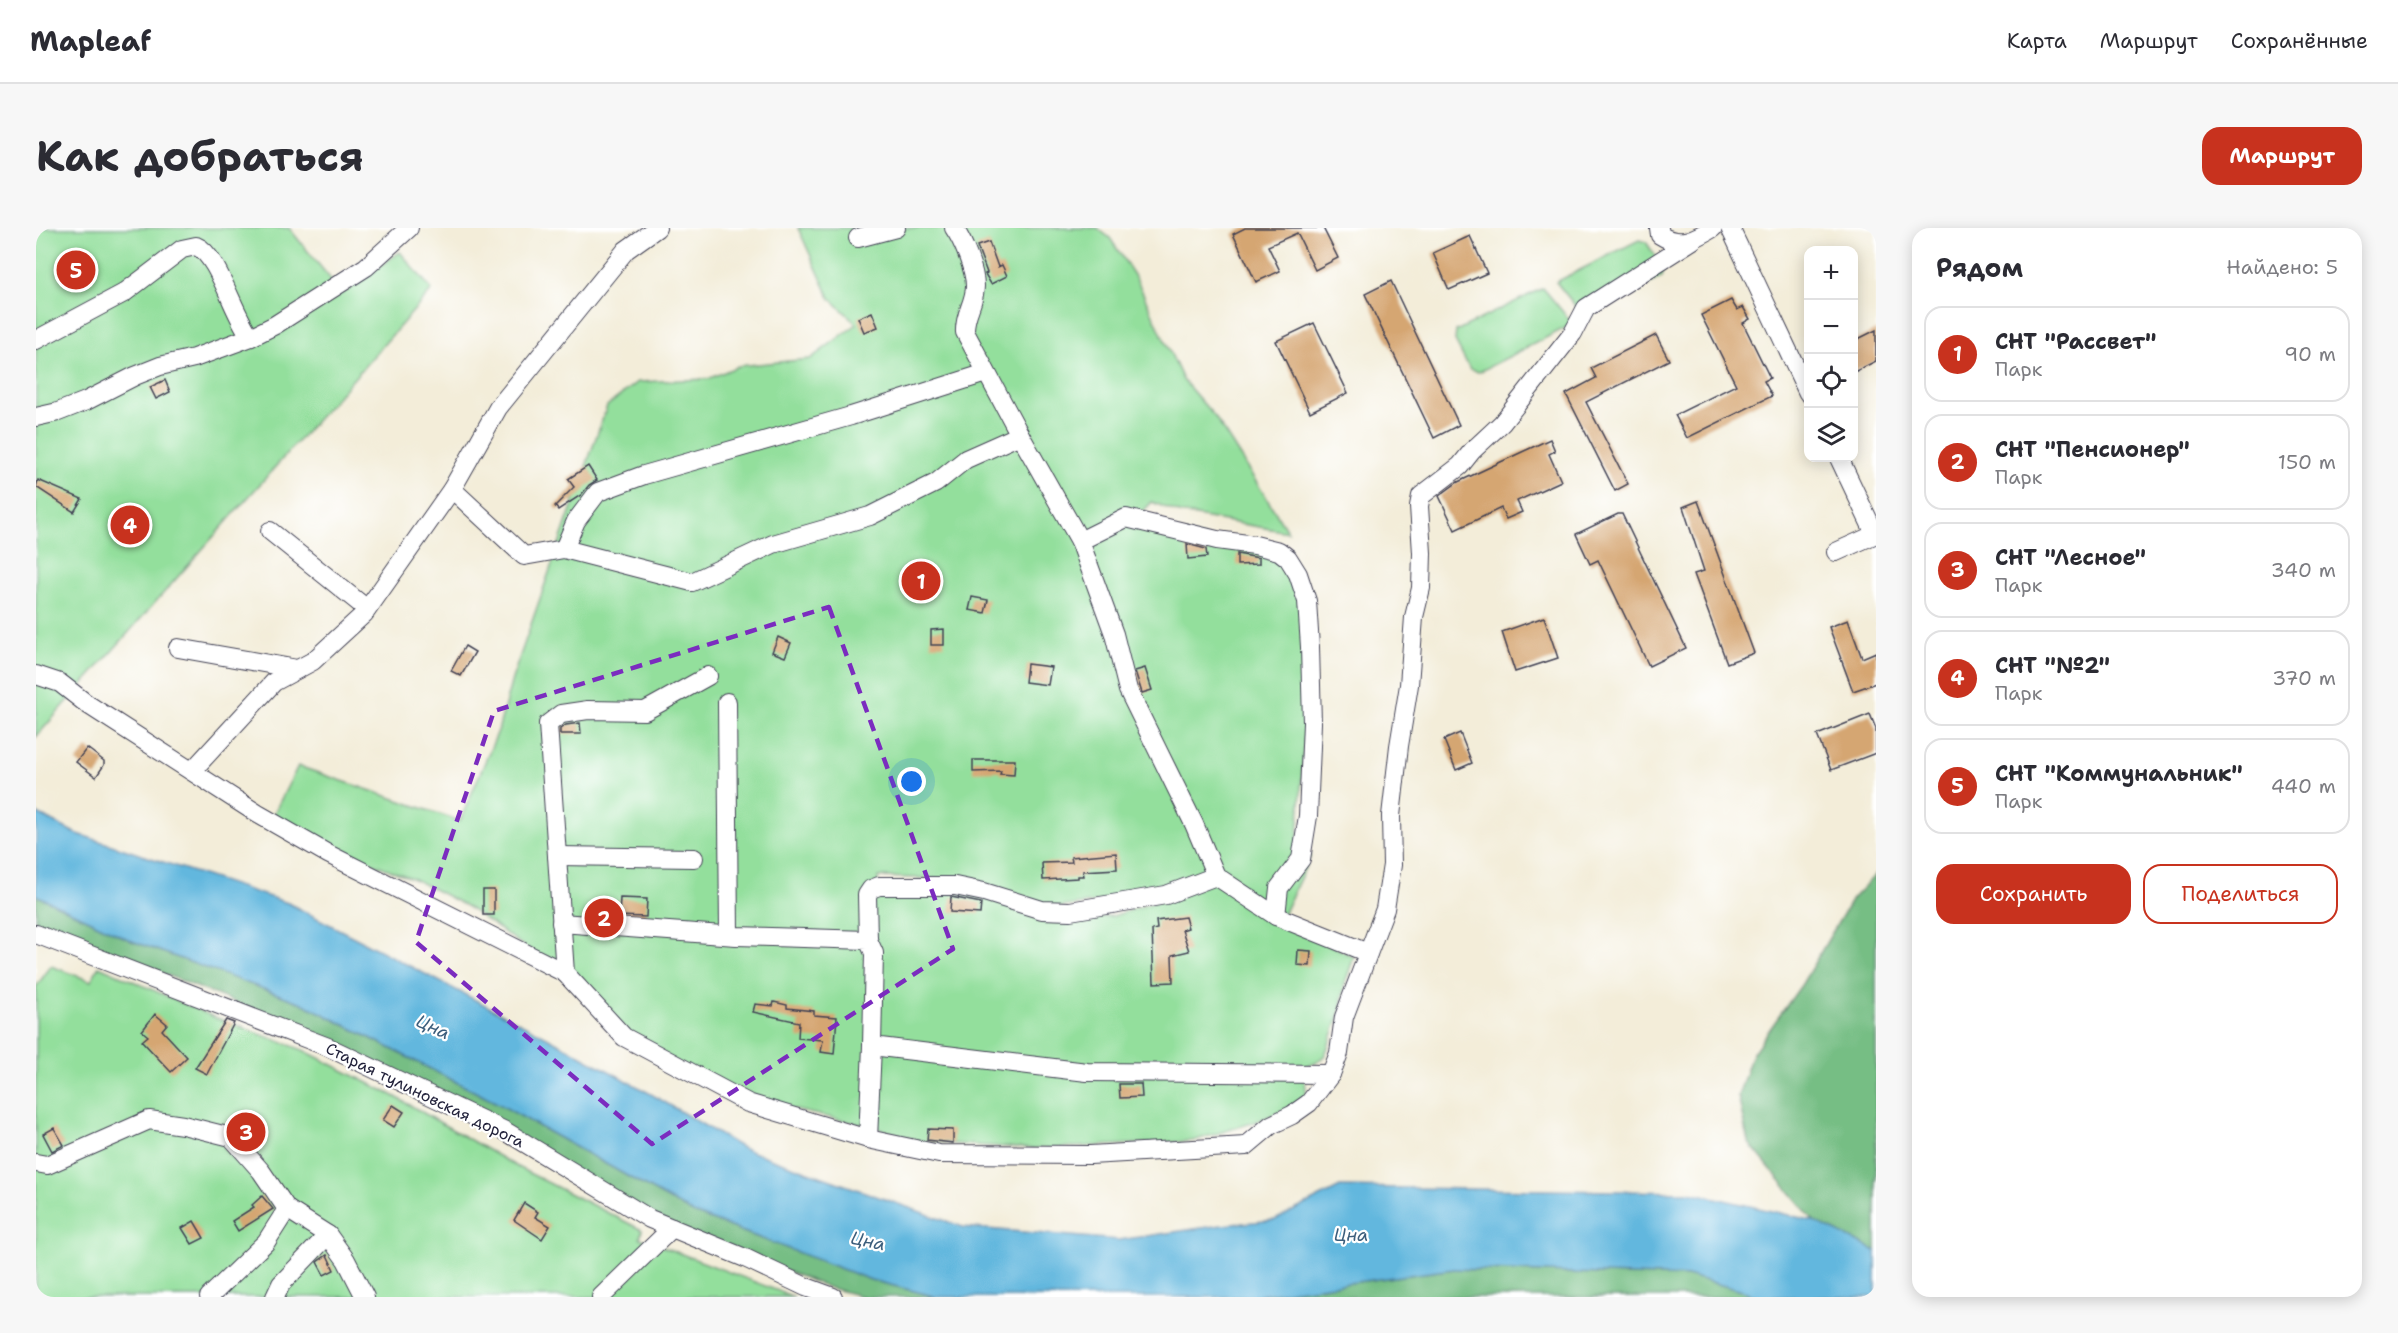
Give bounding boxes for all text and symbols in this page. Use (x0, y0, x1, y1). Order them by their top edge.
text: Mapleaf (30, 22, 151, 60)
text: Карта (2007, 27, 2067, 55)
text: Маршрут (2100, 27, 2198, 55)
text: Сохранённые (2231, 27, 2368, 55)
button: Маршрут (2202, 127, 2362, 185)
text: Как добраться (36, 128, 364, 184)
map controls (1804, 246, 1858, 462)
button: + (1804, 246, 1858, 300)
pin: 5 (56, 248, 96, 292)
text: Рядом (1936, 250, 2023, 285)
text: Найдено: 5 (2226, 254, 2338, 280)
button: − (1804, 300, 1858, 354)
text: СНТ "Рассвет" (1995, 327, 2157, 356)
text: 1 (1953, 341, 1962, 367)
text: 90 m (2284, 341, 2336, 367)
button: locate (1804, 354, 1858, 408)
text: Парк (1995, 356, 2042, 382)
button: layers (1804, 408, 1858, 462)
text: СНТ "Пенсионер" (1995, 435, 2190, 464)
text: 2 (1951, 449, 1965, 475)
text: 150 m (2278, 449, 2336, 475)
text: Парк (1995, 464, 2042, 490)
pin: 4 (110, 502, 149, 548)
text: СНТ "Лесное" (1995, 543, 2146, 572)
text: 3 (1951, 557, 1965, 583)
text: 340 m (2271, 557, 2336, 583)
pin: 1 (902, 558, 940, 604)
text: Парк (1995, 572, 2042, 598)
text: СНТ "№2" (1995, 651, 2110, 680)
text: 4 (1951, 665, 1965, 691)
text: 370 m (2272, 665, 2336, 691)
text: Парк (1995, 680, 2042, 706)
text: СНТ "Коммунальник" (1995, 759, 2243, 788)
your location (897, 767, 926, 796)
text: 5 (1951, 773, 1964, 799)
text: 440 m (2271, 773, 2336, 799)
text: Парк (1995, 788, 2042, 814)
button: Сохранить (1936, 864, 2131, 924)
button: Поделиться (2143, 864, 2338, 924)
pin: 2 (584, 896, 624, 940)
water label: Цна (412, 1009, 454, 1045)
street label: Старая тулиновская дорога (322, 1038, 528, 1152)
pin: 3 (226, 1110, 266, 1154)
water label: Цна (1334, 1223, 1368, 1247)
water label: Цна (849, 1226, 887, 1256)

